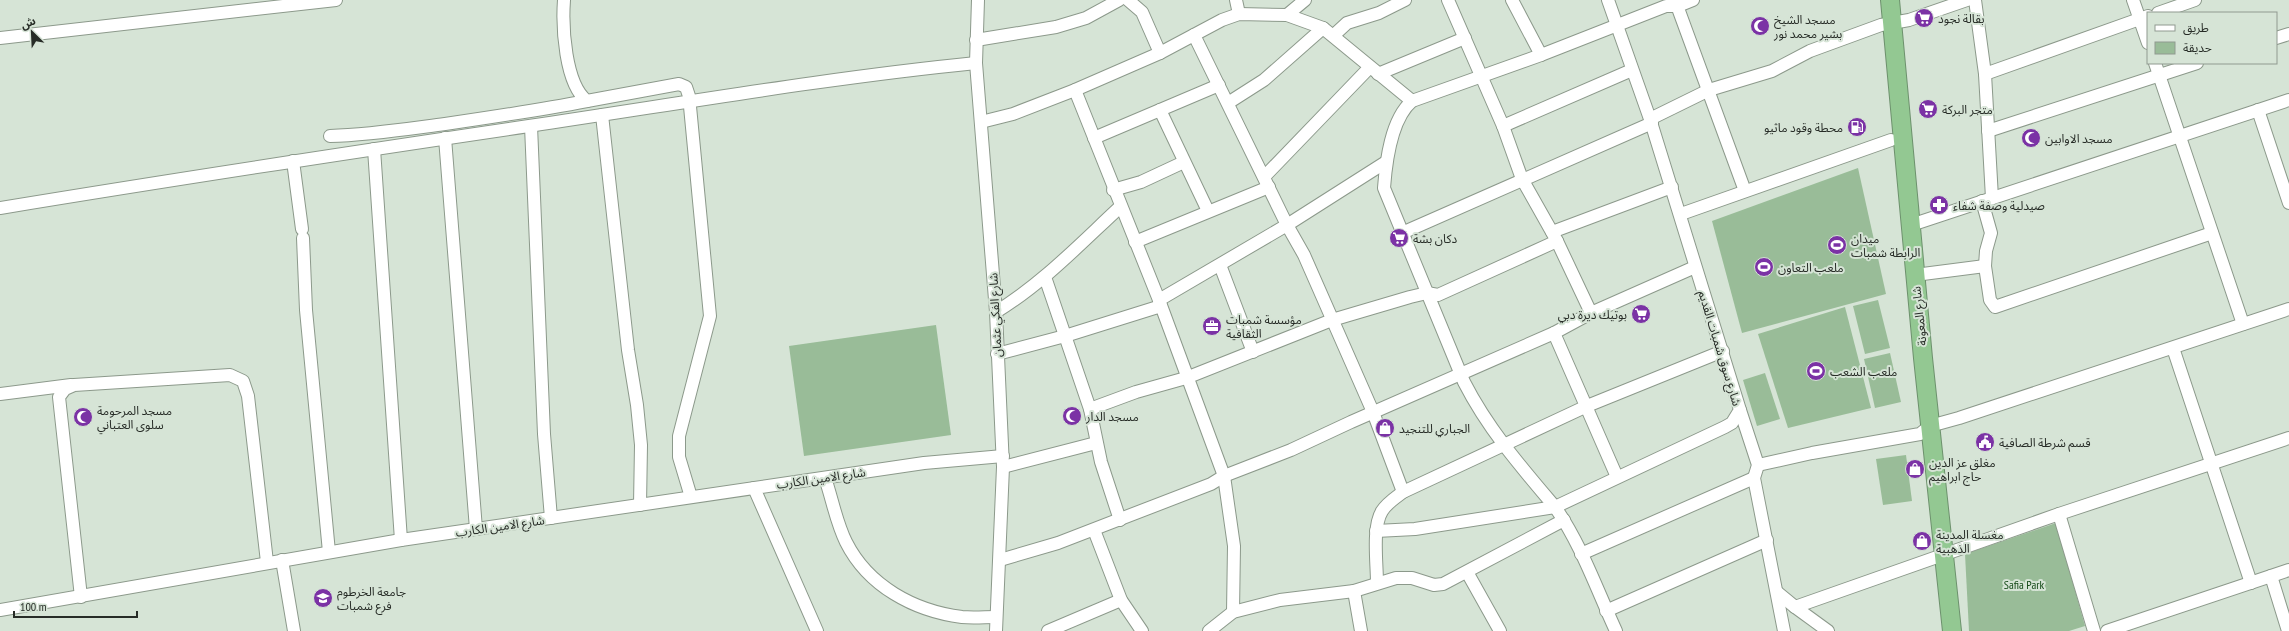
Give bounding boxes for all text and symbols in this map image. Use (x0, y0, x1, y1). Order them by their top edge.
supermarket icon: بقالة نجود (1913, 7, 1935, 29)
place label: بقالة نجود (1938, 11, 1984, 26)
north arrow (12, 12, 52, 52)
place label: مسجد الشيخ بشير محمد نور (1773, 12, 1842, 41)
legend (2147, 12, 2277, 64)
text: ش (18, 13, 38, 32)
mosque icon: مسجد الشيخ بشير محمد نور (1749, 15, 1771, 37)
text: طريق (2183, 20, 2209, 36)
text: حديقة (2183, 40, 2212, 55)
supermarket icon: متجر البركة (1917, 98, 1939, 120)
place label: متجر البركة (1942, 102, 1993, 117)
fuel station icon: محطة وقود ماثيو (1846, 116, 1868, 138)
place label: محطة وقود ماثيو (1764, 120, 1843, 135)
mosque icon: مسجد الاوابين (2020, 127, 2042, 149)
place label: مسجد الاوابين (2045, 131, 2113, 146)
pharmacy icon: صيدلية وصفة شفاء (1928, 194, 1950, 216)
place label: صيدلية وصفة شفاء (1953, 198, 2045, 213)
supermarket icon: دكان بشة (1388, 227, 1410, 249)
place label: دكان بشة (1413, 231, 1457, 246)
place label: ميدان الرابطة شمبات (1851, 231, 1920, 260)
sports icon: ميدان الرابطة شمبات (1826, 234, 1848, 256)
sports icon: ملعب التعاون (1753, 256, 1775, 278)
place label: ملعب التعاون (1778, 260, 1844, 275)
street label: شارع الفكي عثمان (985, 272, 1007, 358)
street label: شارع المعونة (1908, 285, 1932, 347)
street label: شارع سوق شمبات القديم (1693, 288, 1745, 408)
supermarket icon: بوتيك ديرة دبي (1630, 303, 1652, 325)
place label: بوتيك ديرة دبي (1558, 307, 1627, 324)
place label: مؤسسة شمبات الثقافية (1226, 312, 1302, 341)
office icon: مؤسسة شمبات الثقافية (1201, 315, 1223, 337)
sports icon: ملعب الشعب (1805, 360, 1827, 382)
place label: ملعب الشعب (1830, 364, 1897, 379)
place label: مسجد المرحومة سلوى العتباني (97, 403, 172, 434)
mosque icon: مسجد الدار (1061, 405, 1083, 427)
mosque icon: مسجد المرحومة سلوى العتباني (72, 406, 94, 428)
place label: مسجد الدار (1085, 409, 1139, 424)
shop icon: الجباري للتنجيد (1374, 417, 1396, 439)
place label: الجباري للتنجيد (1399, 421, 1470, 438)
public building icon: قسم شرطة الصافية (1974, 431, 1996, 453)
place label: قسم شرطة الصافية (1999, 435, 2091, 452)
place label: مغلق عز الدين حاج ابراهيم (1929, 455, 1995, 486)
shop icon: مغلق عز الدين حاج ابراهيم (1904, 458, 1926, 480)
street label: شارع الامين الكارب (776, 464, 867, 494)
street label: شارع الامين الكارب (455, 512, 546, 542)
place label: مغسلة المدينة الذهبية (1936, 527, 2004, 556)
shop icon: مغسلة المدينة الذهبية (1911, 530, 1933, 552)
park label: Safia Park (2004, 577, 2045, 592)
place label: جامعة الخرطوم فرع شمبات (337, 584, 406, 615)
school or university icon: جامعة الخرطوم فرع شمبات (312, 587, 334, 609)
scale bar (14, 593, 137, 619)
text: 100 m (20, 599, 47, 614)

